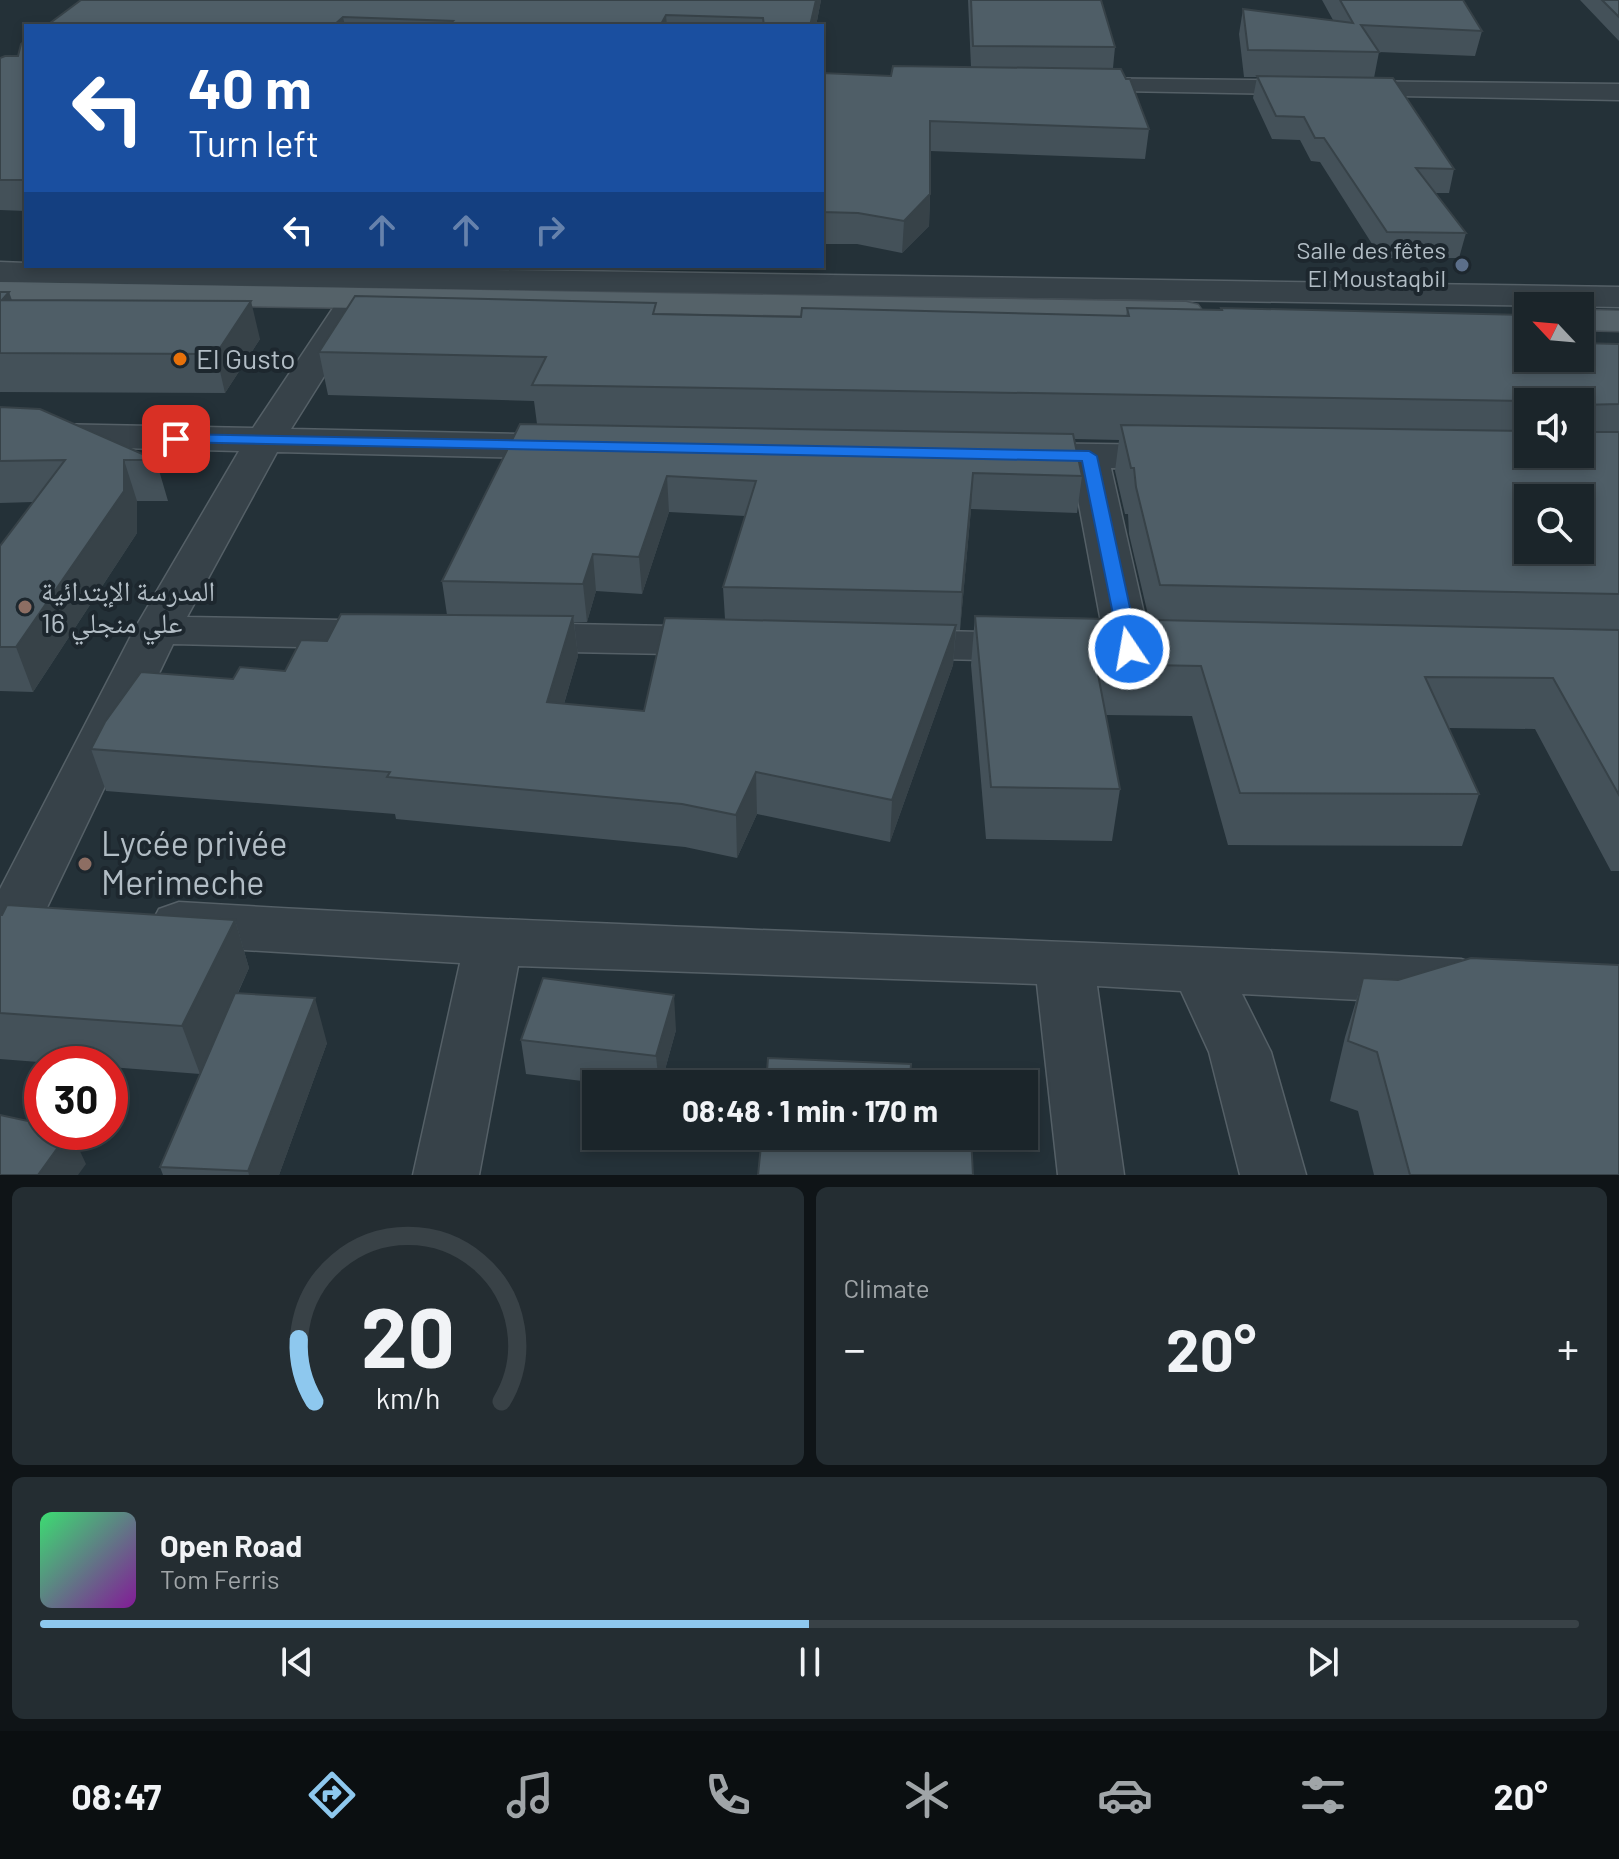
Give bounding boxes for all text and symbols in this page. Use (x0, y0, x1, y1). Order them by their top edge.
text: 40 m (188, 53, 312, 120)
icon: left (56, 56, 160, 160)
text: Turn left (188, 121, 319, 164)
icon: left (276, 208, 320, 252)
icon: ahead (360, 208, 404, 252)
icon: ahead (444, 208, 488, 252)
icon: right (528, 208, 572, 252)
place label: Salle des fêtes El Moustaqbil (1297, 235, 1446, 292)
marker: Salle des fêtes El Moustaqbil (1453, 256, 1471, 274)
north arrow (1514, 292, 1594, 372)
map controls (1514, 292, 1594, 564)
place label: El Gusto (196, 341, 296, 375)
marker: El Gusto (171, 350, 189, 368)
button: sound (1514, 388, 1594, 468)
pin (142, 405, 210, 473)
icon: arrive (154, 417, 198, 461)
button: search (1514, 484, 1594, 564)
place label: المدرسة الإبتدائية علي منجلي 16 (41, 573, 215, 646)
marker: المدرسة الإبتدائية علي منجلي 16 (16, 598, 34, 616)
position arrow (1087, 607, 1171, 691)
place label: Lycée privée Merimeche (101, 822, 287, 902)
marker: Lycée privée Merimeche (76, 855, 94, 873)
speed limit sign: 30 (24, 1046, 128, 1150)
text: 08:48 · 1 min · 170 m (682, 1092, 938, 1128)
text: Climate (844, 1272, 930, 1303)
text: 20 (361, 1285, 455, 1385)
text: 20° (1166, 1312, 1256, 1384)
text: − (844, 1321, 866, 1374)
text: + (1557, 1321, 1579, 1374)
text: km/h (375, 1380, 440, 1415)
text: Open Road (160, 1527, 302, 1563)
text: Tom Ferris (160, 1563, 280, 1594)
icon: previous (275, 1640, 319, 1684)
icon: pause (788, 1640, 832, 1684)
icon: next (1301, 1640, 1345, 1684)
icon: directions (304, 1767, 360, 1823)
icon: music (502, 1767, 558, 1823)
icon: phone (700, 1767, 756, 1823)
icon: climate (899, 1767, 955, 1823)
icon: car (1097, 1767, 1153, 1823)
icon: filters (1295, 1767, 1351, 1823)
text: 08:47 (71, 1774, 161, 1817)
text: 20° (1494, 1774, 1548, 1817)

